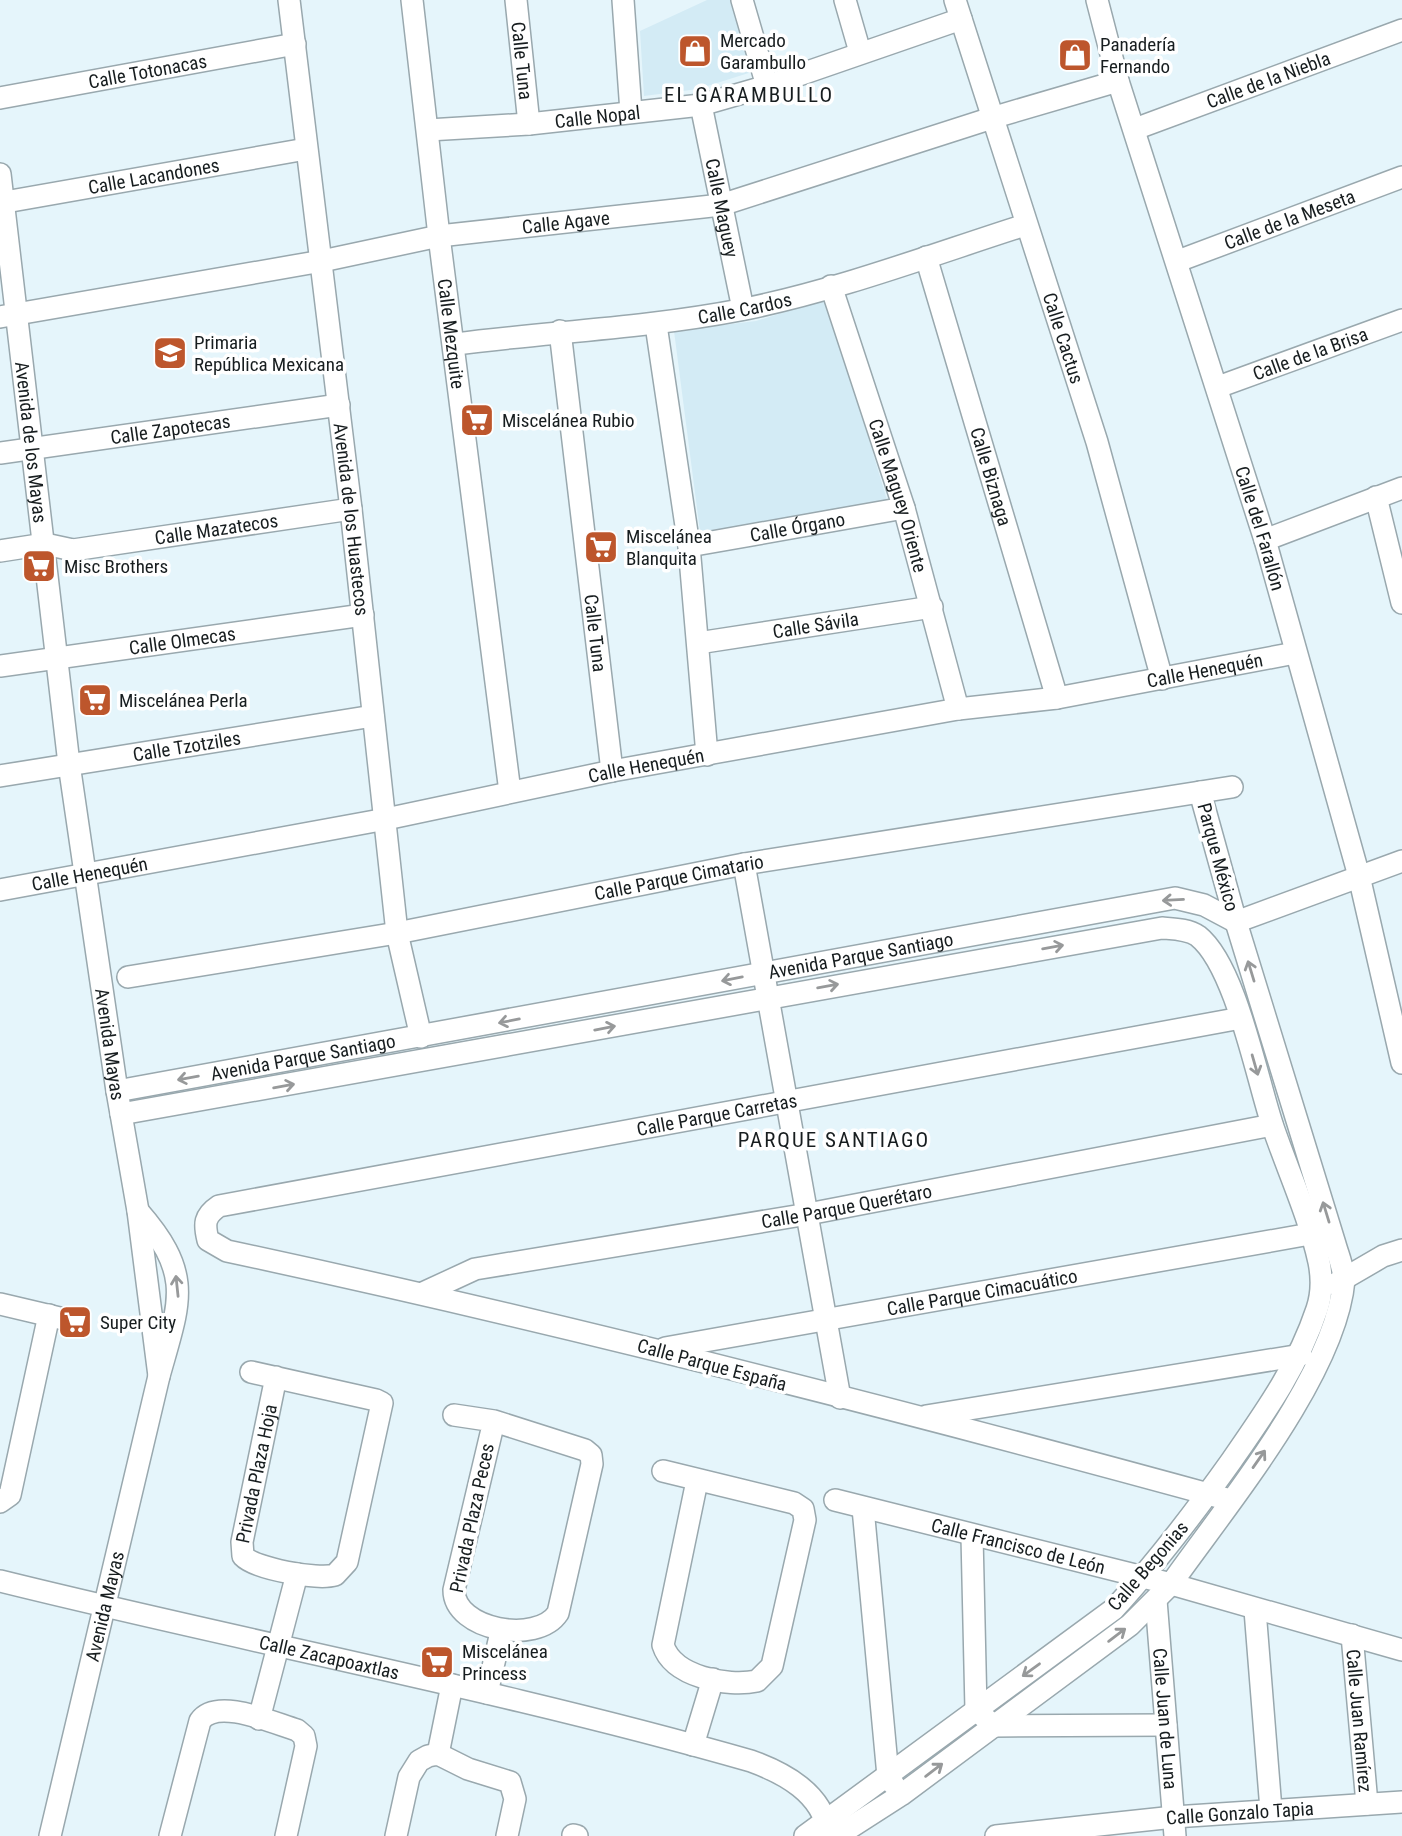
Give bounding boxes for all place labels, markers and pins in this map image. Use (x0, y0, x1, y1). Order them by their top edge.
place label: Mercado Garambullo (720, 29, 806, 74)
shop icon: Mercado Garambullo (676, 32, 714, 70)
place label: Panadería Fernando (1100, 33, 1176, 78)
shop icon: Panadería Fernando (1056, 36, 1094, 74)
place label: Primaria República Mexicana (194, 331, 344, 376)
school or university icon: Primaria República Mexicana (151, 334, 189, 372)
supermarket icon: Miscelánea Rubio (458, 401, 496, 439)
place label: Miscelánea Rubio (502, 409, 635, 432)
place label: Miscelánea Blanquita (626, 525, 712, 570)
supermarket icon: Miscelánea Blanquita (582, 528, 620, 566)
supermarket icon: Misc Brothers (20, 547, 58, 585)
place label: Misc Brothers (64, 555, 168, 578)
supermarket icon: Miscelánea Perla (76, 681, 114, 719)
place label: Miscelánea Perla (119, 689, 248, 712)
supermarket icon: Super City (56, 1303, 94, 1341)
place label: Super City (100, 1311, 176, 1334)
place label: Miscelánea Princess (462, 1640, 548, 1685)
supermarket icon: Miscelánea Princess (418, 1643, 456, 1681)

